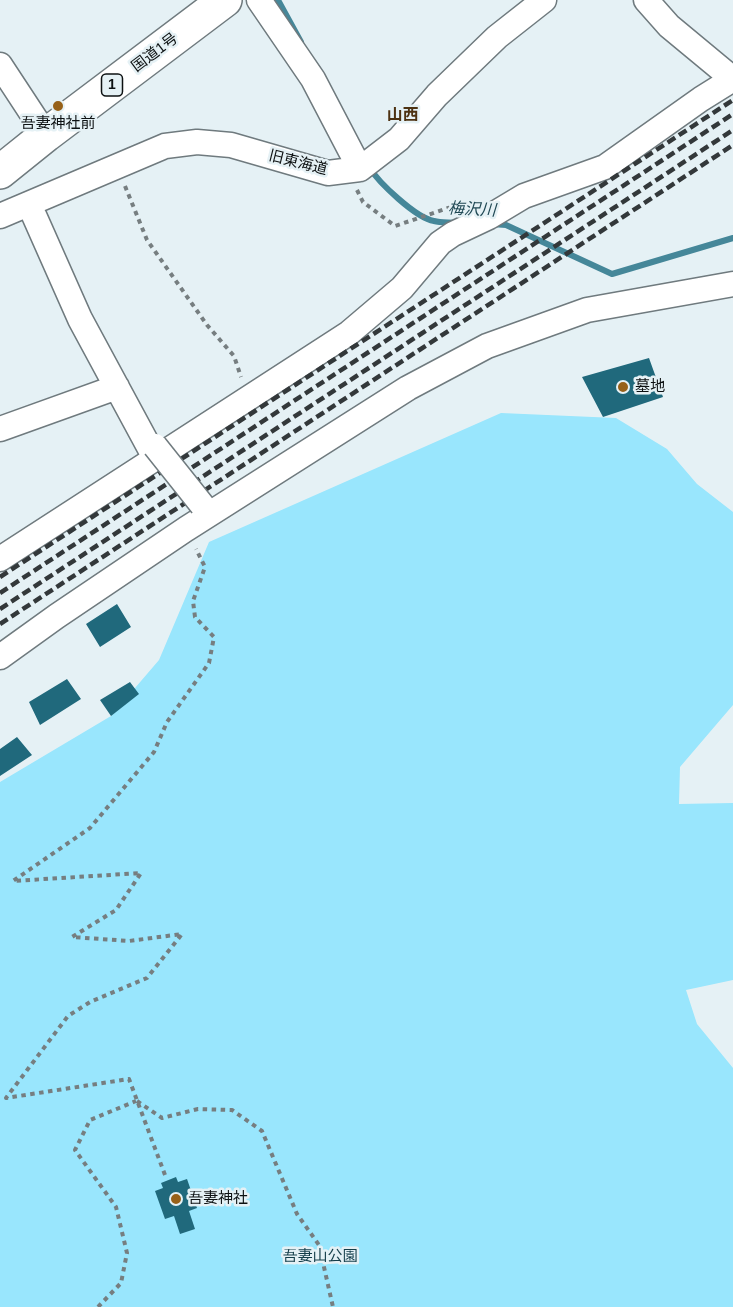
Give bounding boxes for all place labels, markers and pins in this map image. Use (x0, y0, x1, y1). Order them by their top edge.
marker: 吾妻神社前 (51, 99, 65, 113)
place label: 吾妻神社前 (21, 115, 95, 133)
place label: 墓地 (635, 378, 665, 396)
marker: 墓地 (616, 380, 630, 394)
place label: 吾妻神社 (188, 1190, 248, 1208)
marker: 吾妻神社 (169, 1192, 183, 1206)

